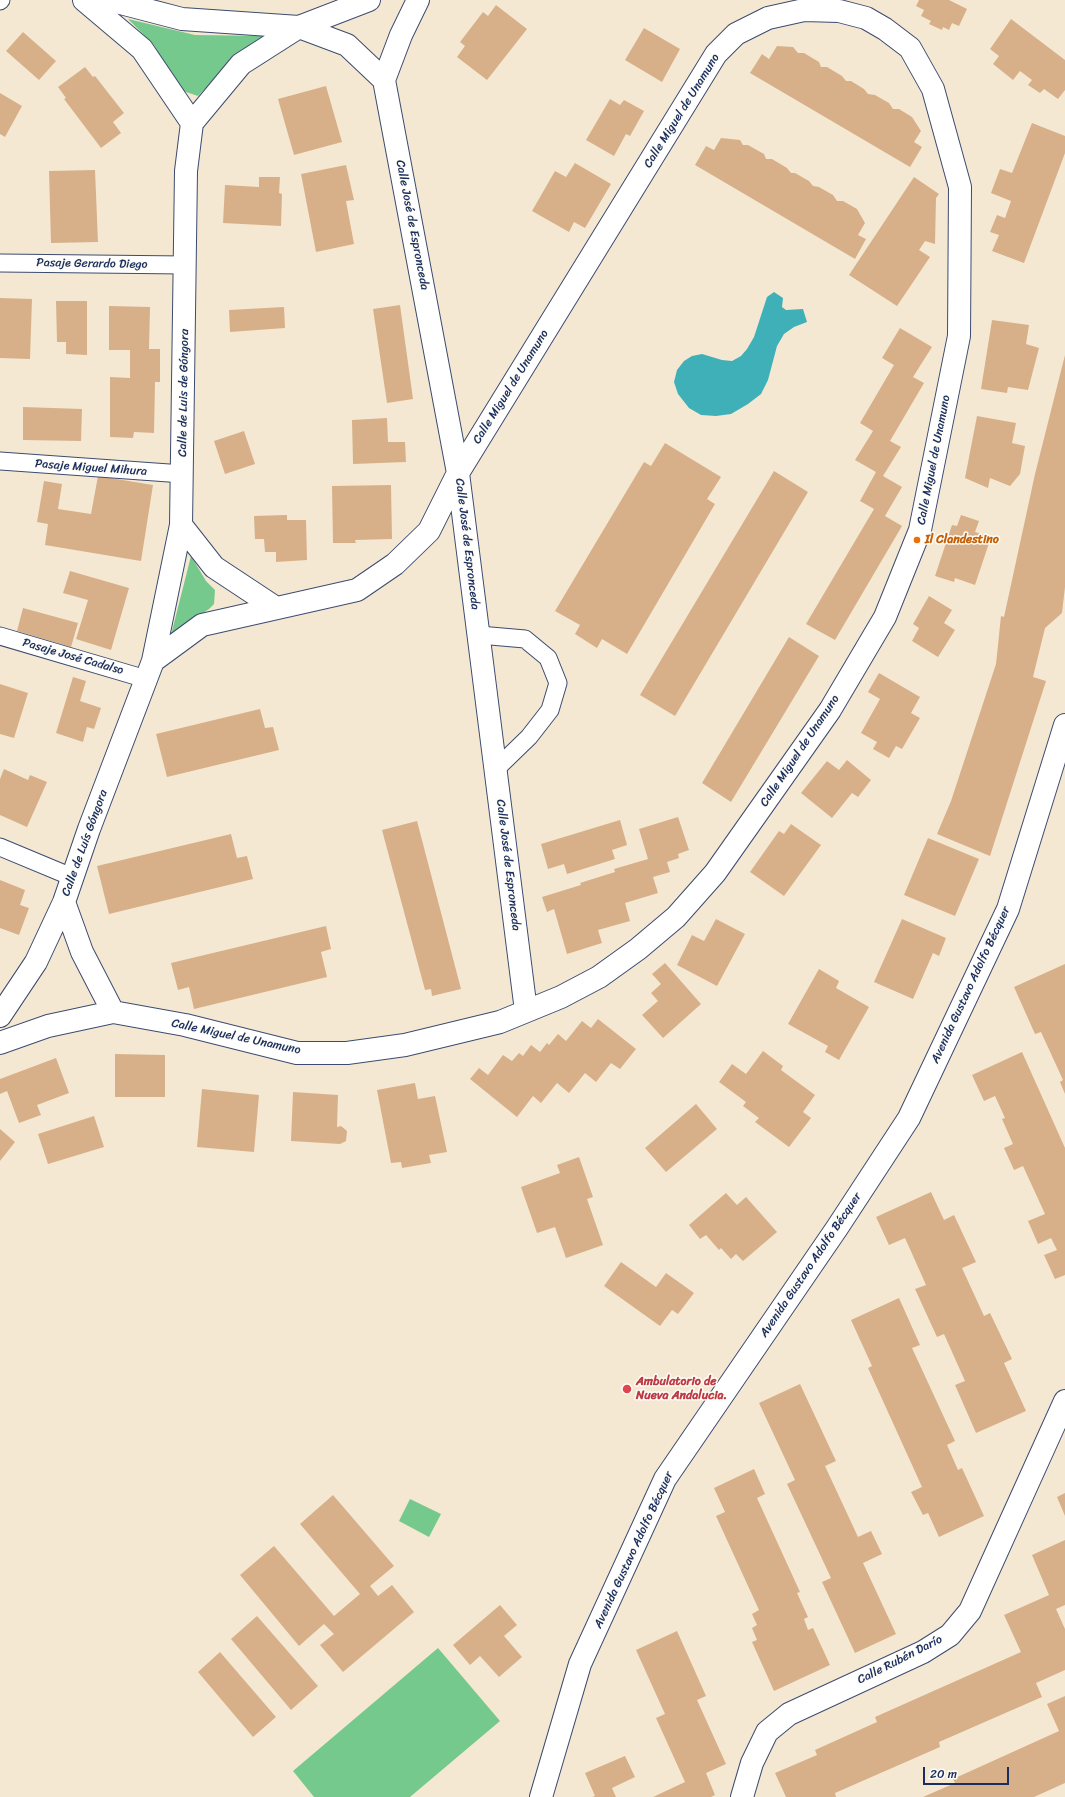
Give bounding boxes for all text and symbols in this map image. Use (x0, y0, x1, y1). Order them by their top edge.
street label: Calle Miguel de Unamuno (641, 51, 723, 171)
street label: Calle José de Espronceda (392, 159, 432, 291)
street label: Pasaje Gerardo Diego (36, 256, 148, 272)
street label: Calle Miguel de Unamuno (470, 327, 552, 447)
street label: Calle de Luis de Góngora (176, 329, 192, 457)
street label: Calle Miguel de Unamuno (914, 394, 954, 526)
street label: Pasaje Miguel Mihura (34, 457, 148, 479)
street label: Calle José de Espronceda (452, 477, 482, 611)
place label: Il Clandestino (925, 533, 999, 547)
marker: Il Clandestino (912, 535, 922, 545)
street label: Pasaje José Cadalso (21, 636, 125, 678)
street label: Calle Miguel de Unamuno (757, 692, 843, 810)
street label: Calle de Luís Góngora (59, 788, 111, 898)
street label: Calle José de Espronceda (493, 798, 523, 932)
street label: Avenida Gustavo Adolfo Bécquer (928, 904, 1014, 1066)
street label: Calle Miguel de Unamuno (170, 1016, 302, 1058)
street label: Avenida Gustavo Adolfo Bécquer (757, 1190, 865, 1340)
place label: Ambulatorio de Nueva Andalucia. (636, 1375, 727, 1403)
marker: Ambulatorio de Nueva Andalucia. (621, 1383, 633, 1395)
street label: Avenida Gustavo Adolfo Bécquer (591, 1469, 677, 1631)
street label: Calle Rubén Darío (855, 1632, 945, 1688)
scale bar (925, 1759, 1011, 1785)
text: 20 m (930, 1763, 957, 1785)

